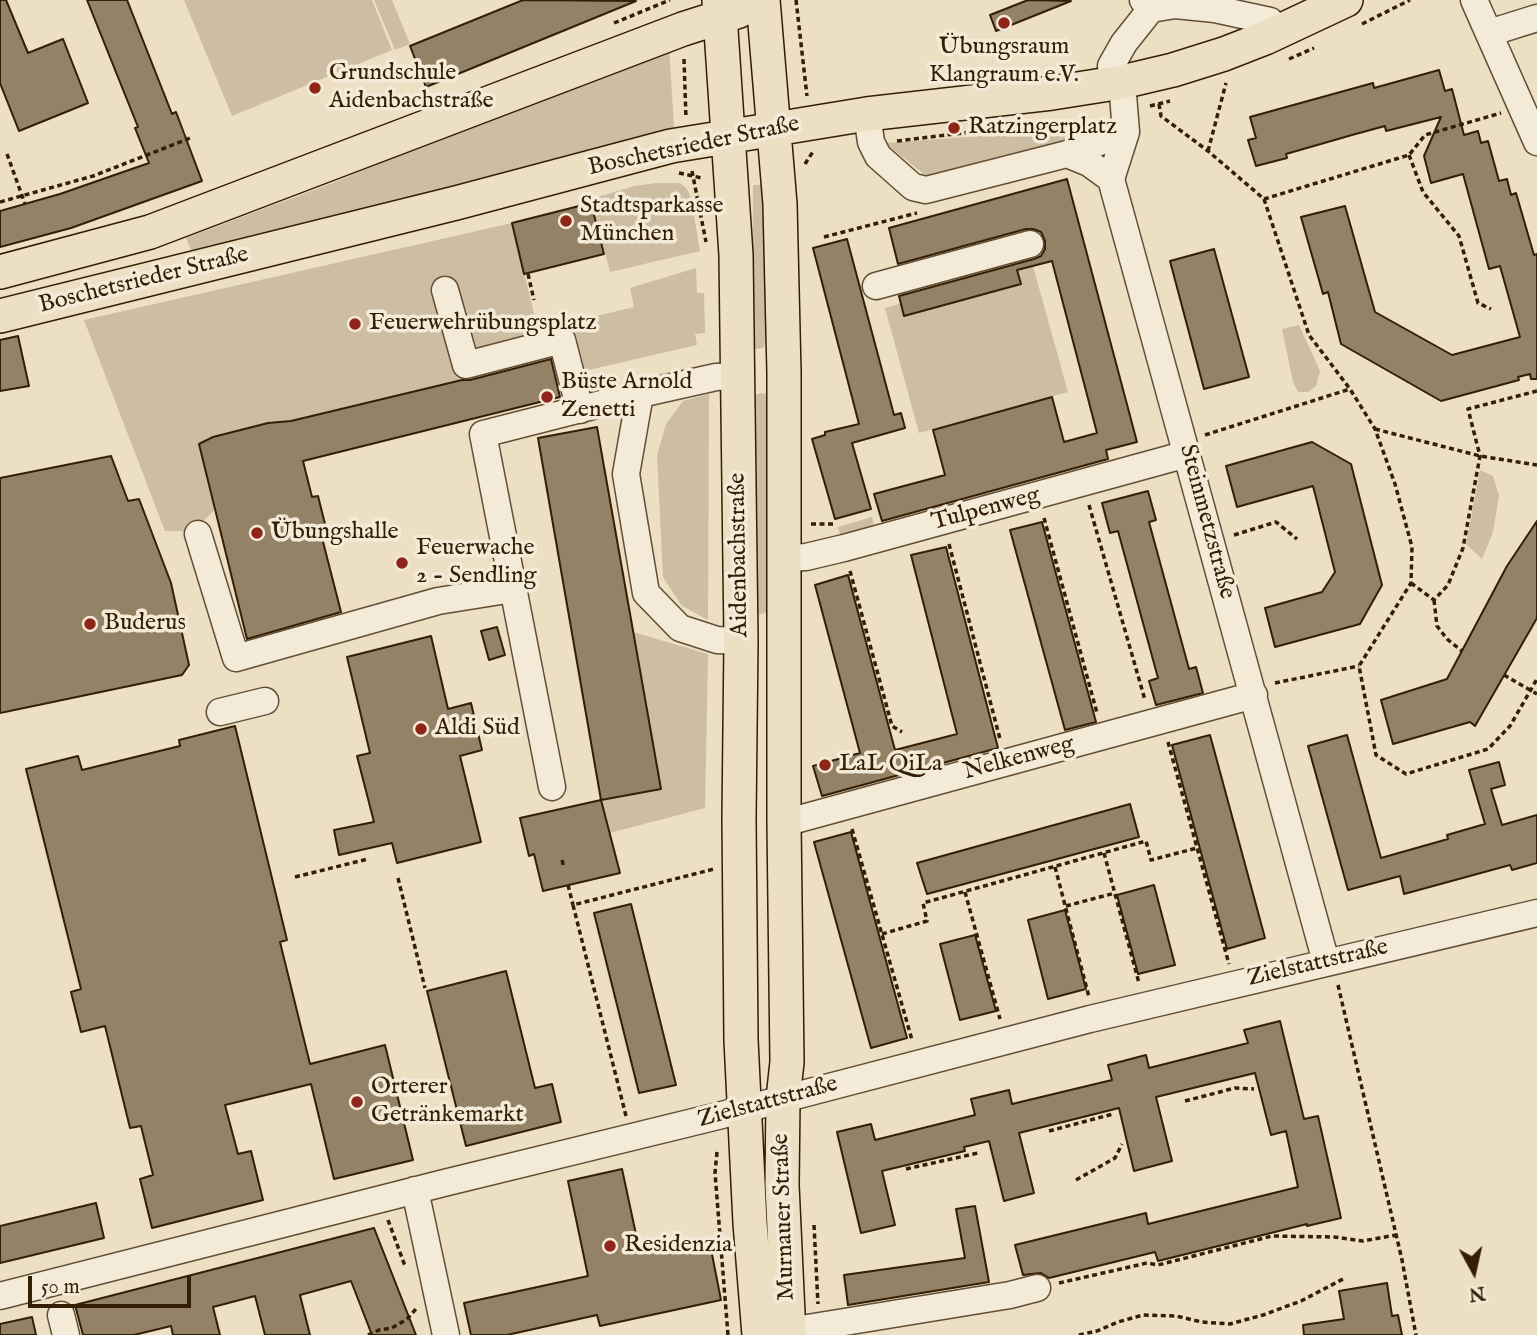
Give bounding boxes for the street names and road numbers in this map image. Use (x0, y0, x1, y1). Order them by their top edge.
street label: Boschetsrieder Straße (586, 111, 802, 183)
street label: Boschetsrieder Straße (36, 241, 252, 321)
street label: Steinmetzstraße (1172, 442, 1240, 602)
street label: Aidenbachstraße (724, 472, 756, 638)
street label: Tulpenweg (929, 482, 1043, 538)
street label: Nelkenweg (960, 730, 1078, 788)
street label: Zielstattstraße (1245, 934, 1391, 994)
street label: Zielstattstraße (695, 1071, 841, 1135)
street label: Murnauer Straße (768, 1133, 802, 1301)

